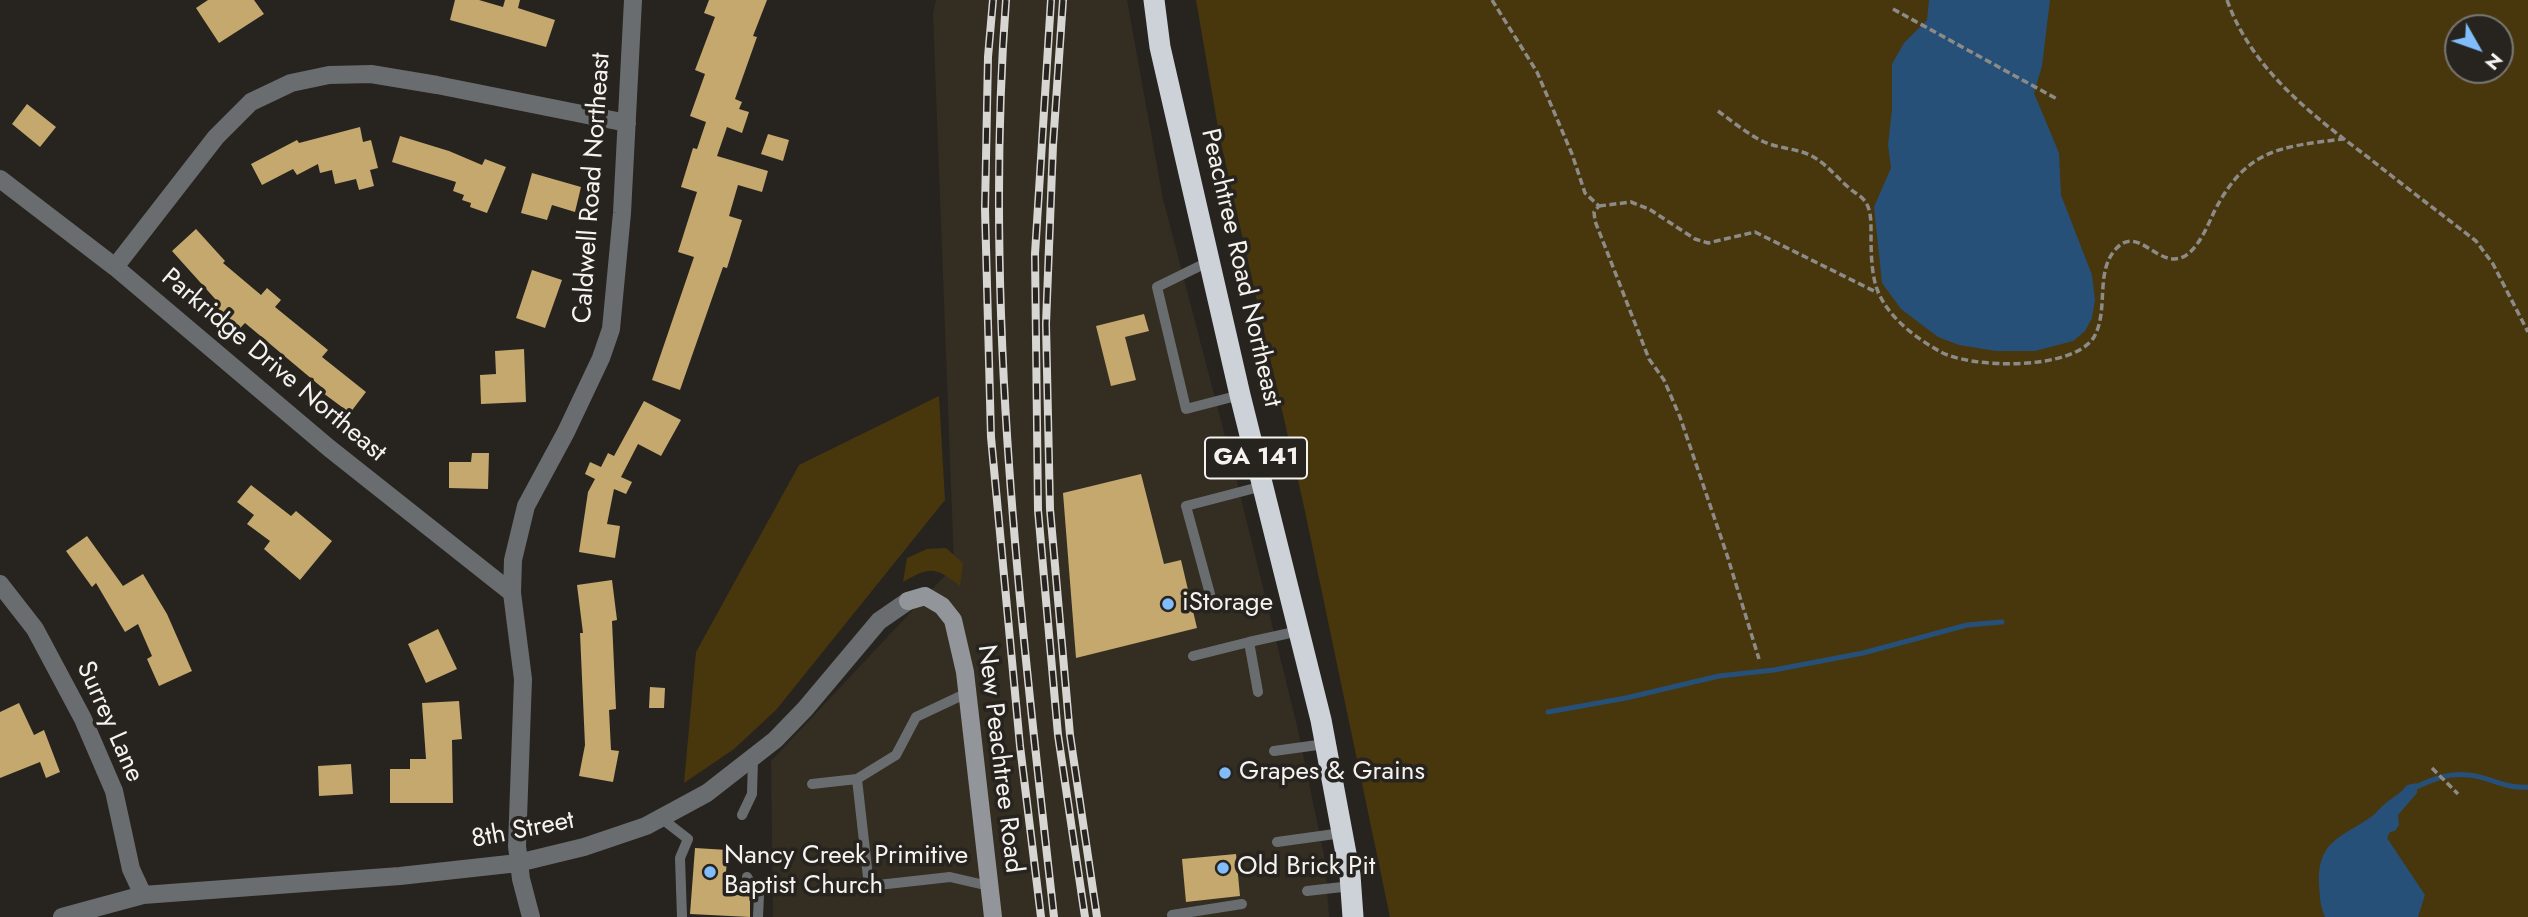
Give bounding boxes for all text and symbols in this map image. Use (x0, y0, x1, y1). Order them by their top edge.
north arrow (2444, 14, 2514, 84)
text: N (2479, 47, 2509, 76)
street label: Caldwell Road Northeast (568, 52, 618, 324)
street label: Peachtree Road Northeast (1193, 126, 1287, 410)
street label: Parkridge Drive Northeast (154, 263, 392, 469)
road number: GA 141 (1205, 438, 1307, 478)
place label: iStorage (1182, 588, 1273, 620)
marker: iStorage (1160, 596, 1176, 612)
street label: New Peachtree Road (970, 643, 1028, 875)
street label: Surrey Lane (69, 657, 149, 787)
place label: Grapes & Grains (1239, 757, 1425, 789)
marker: Grapes & Grains (1217, 765, 1233, 781)
street label: 8th Street (469, 806, 577, 856)
place label: Nancy Creek Primitive Baptist Church (724, 841, 968, 903)
place label: Old Brick Pit (1237, 852, 1375, 884)
marker: Old Brick Pit (1215, 860, 1231, 876)
marker: Nancy Creek Primitive Baptist Church (702, 864, 718, 880)

